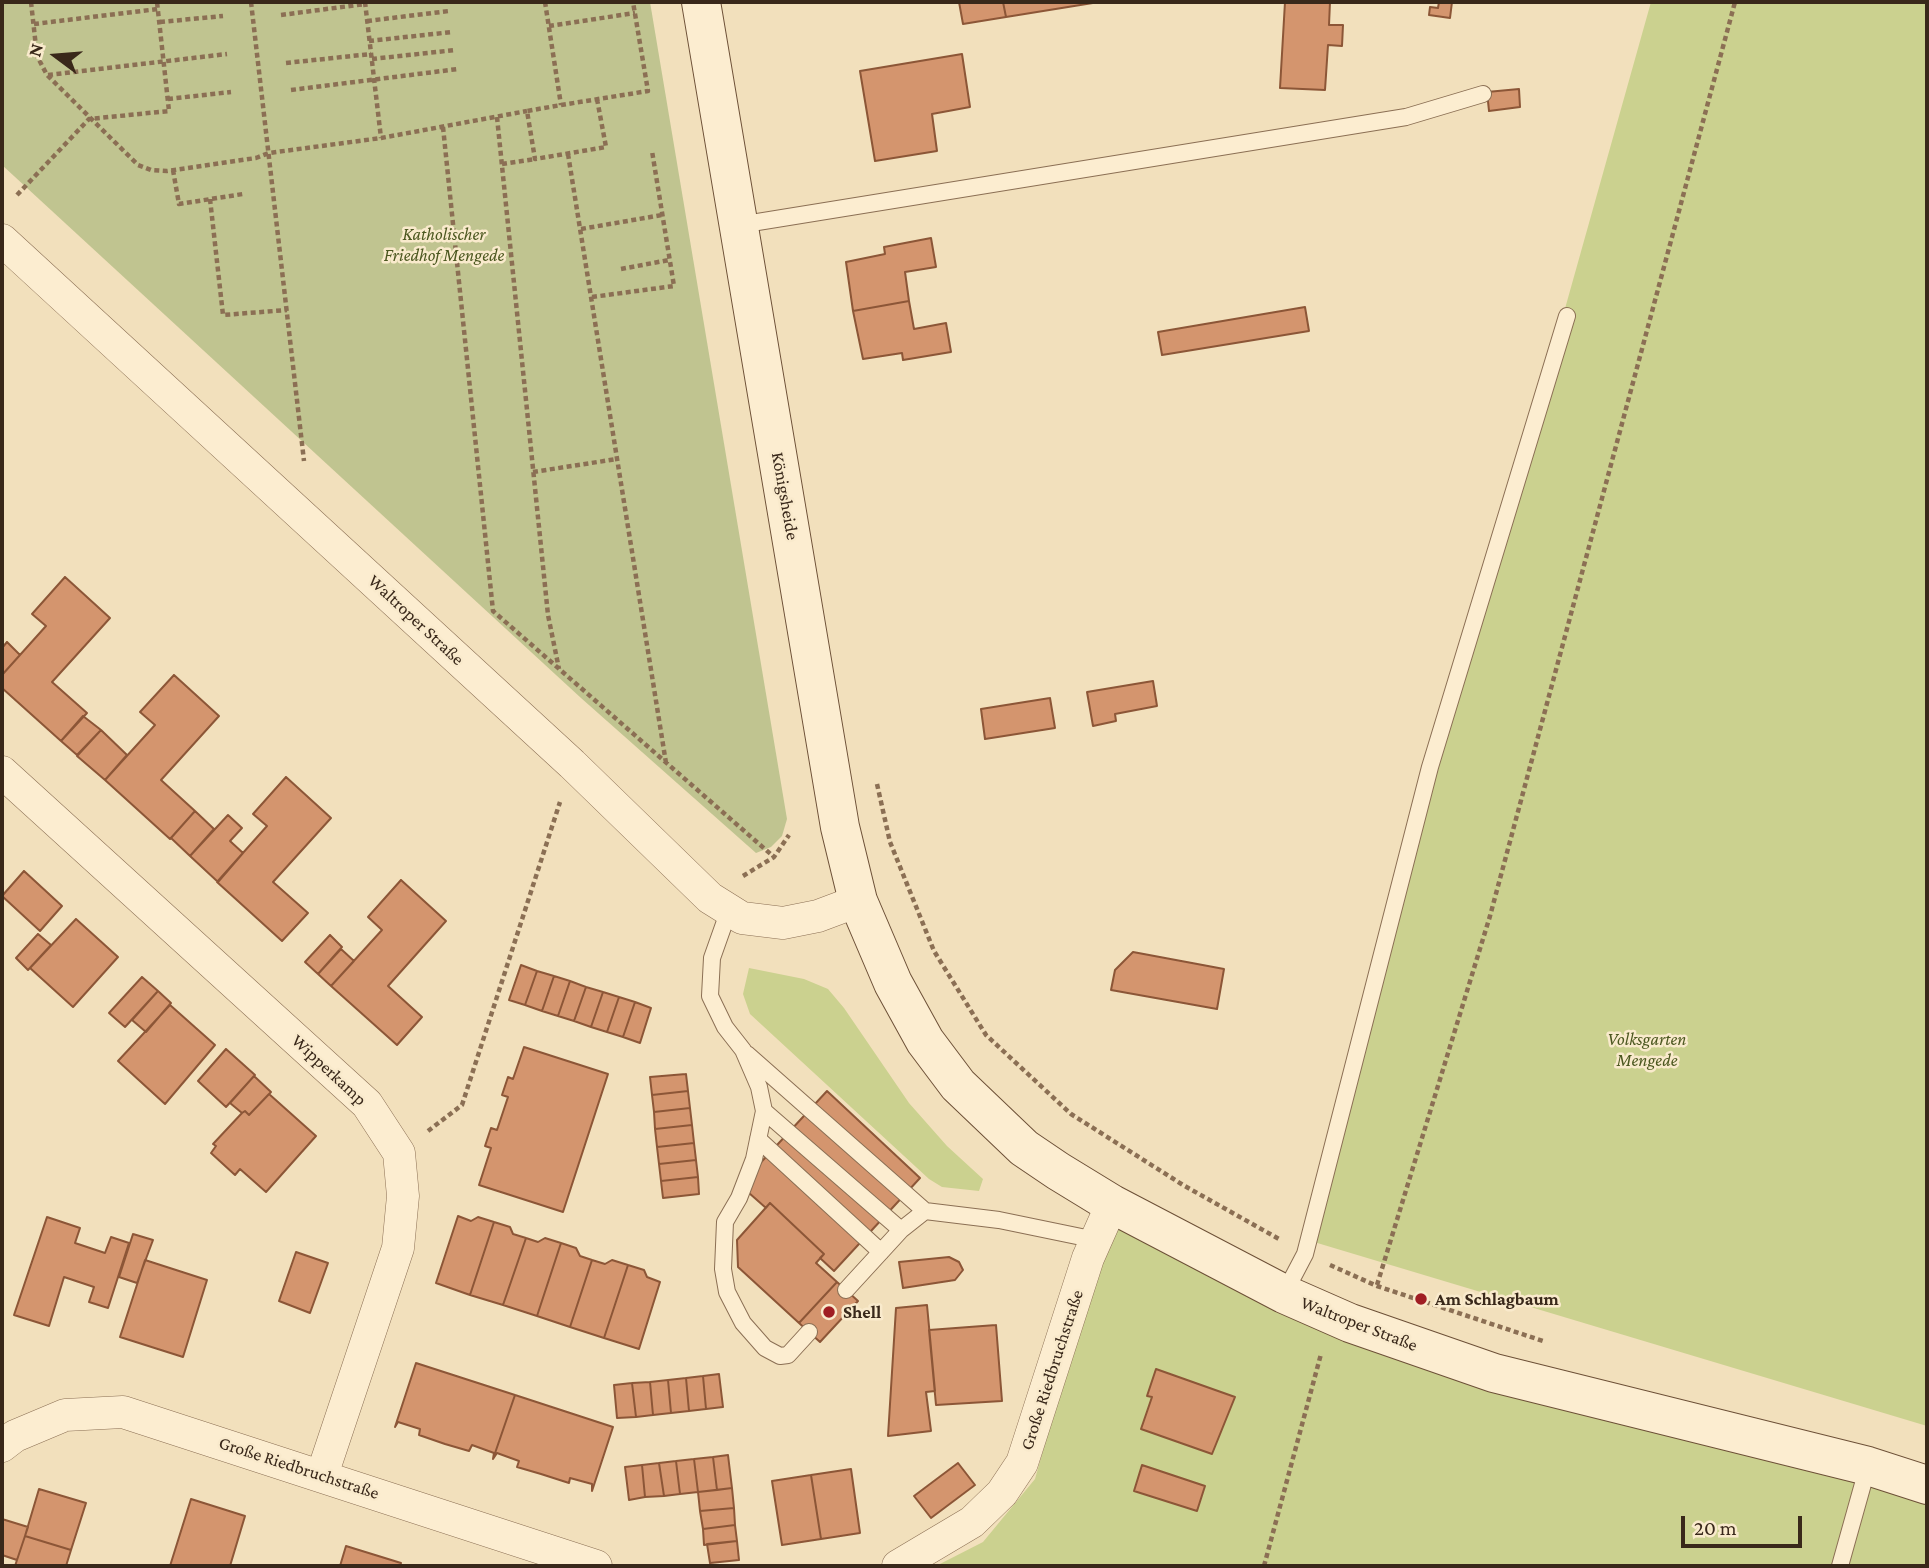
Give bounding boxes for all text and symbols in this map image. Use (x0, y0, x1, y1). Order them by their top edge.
north arrow (21, 21, 91, 91)
text: N (23, 41, 47, 59)
park label: Katholischer Friedhof Mengede (384, 223, 504, 266)
street label: Königsheide (767, 450, 803, 542)
street label: Waltroper Straße (363, 570, 469, 670)
park label: Volksgarten Mengede (1608, 1028, 1686, 1070)
street label: Wipperkamp (287, 1030, 371, 1110)
street label: Große Riedbruchstraße (1016, 1287, 1088, 1453)
place label: Am Schlagbaum (1435, 1288, 1559, 1310)
marker: Am Schlagbaum (1413, 1291, 1429, 1307)
street label: Waltroper Straße (1297, 1292, 1421, 1356)
place label: Shell (843, 1301, 881, 1323)
marker: Shell (821, 1304, 837, 1320)
street label: Große Riedbruchstraße (216, 1432, 382, 1504)
scale bar (1684, 1502, 1805, 1546)
text: 20 m (1694, 1516, 1737, 1540)

